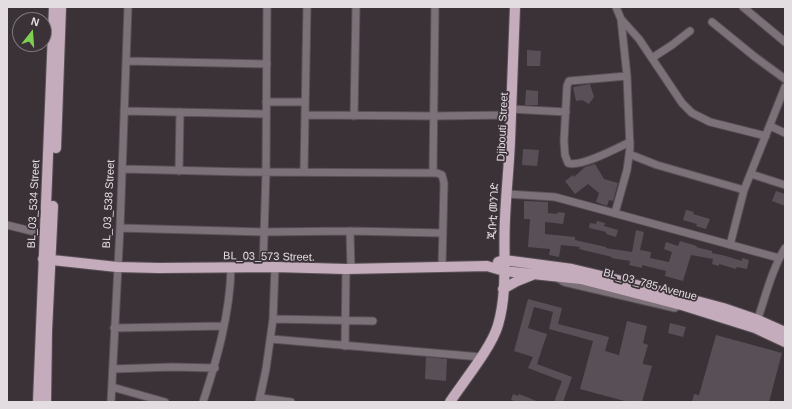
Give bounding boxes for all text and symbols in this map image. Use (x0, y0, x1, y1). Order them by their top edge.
north arrow (12, 12, 52, 52)
text: N (30, 15, 41, 28)
street label: Djibouti Street (495, 92, 511, 162)
street label: BL_03_534 Street (25, 159, 43, 249)
street label: BL_03_538 Street (100, 159, 118, 249)
street label: ጂቡቲ መንገድ (486, 182, 502, 240)
street label: BL_03_573 Street. (223, 250, 315, 264)
street label: BL_03_785 Avenue (602, 266, 698, 304)

